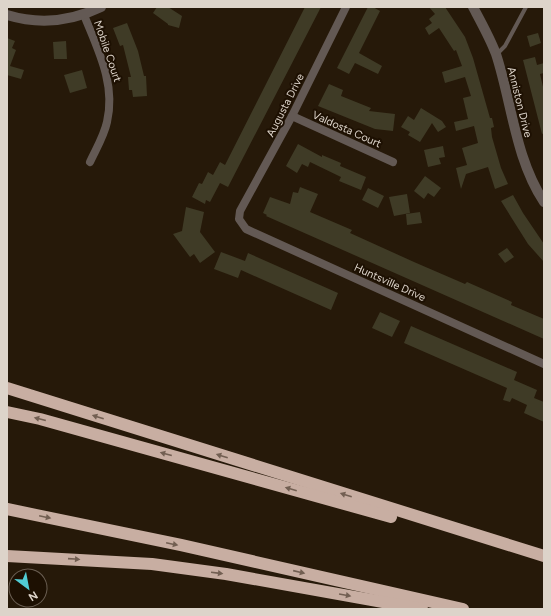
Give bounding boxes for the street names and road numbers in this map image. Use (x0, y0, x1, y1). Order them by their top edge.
street label: Mobile Court (91, 19, 124, 84)
street label: Anniston Drive (504, 66, 535, 139)
street label: Augusta Drive (264, 71, 307, 139)
street label: Valdosta Court (310, 108, 383, 150)
street label: Huntsville Drive (352, 261, 428, 304)

